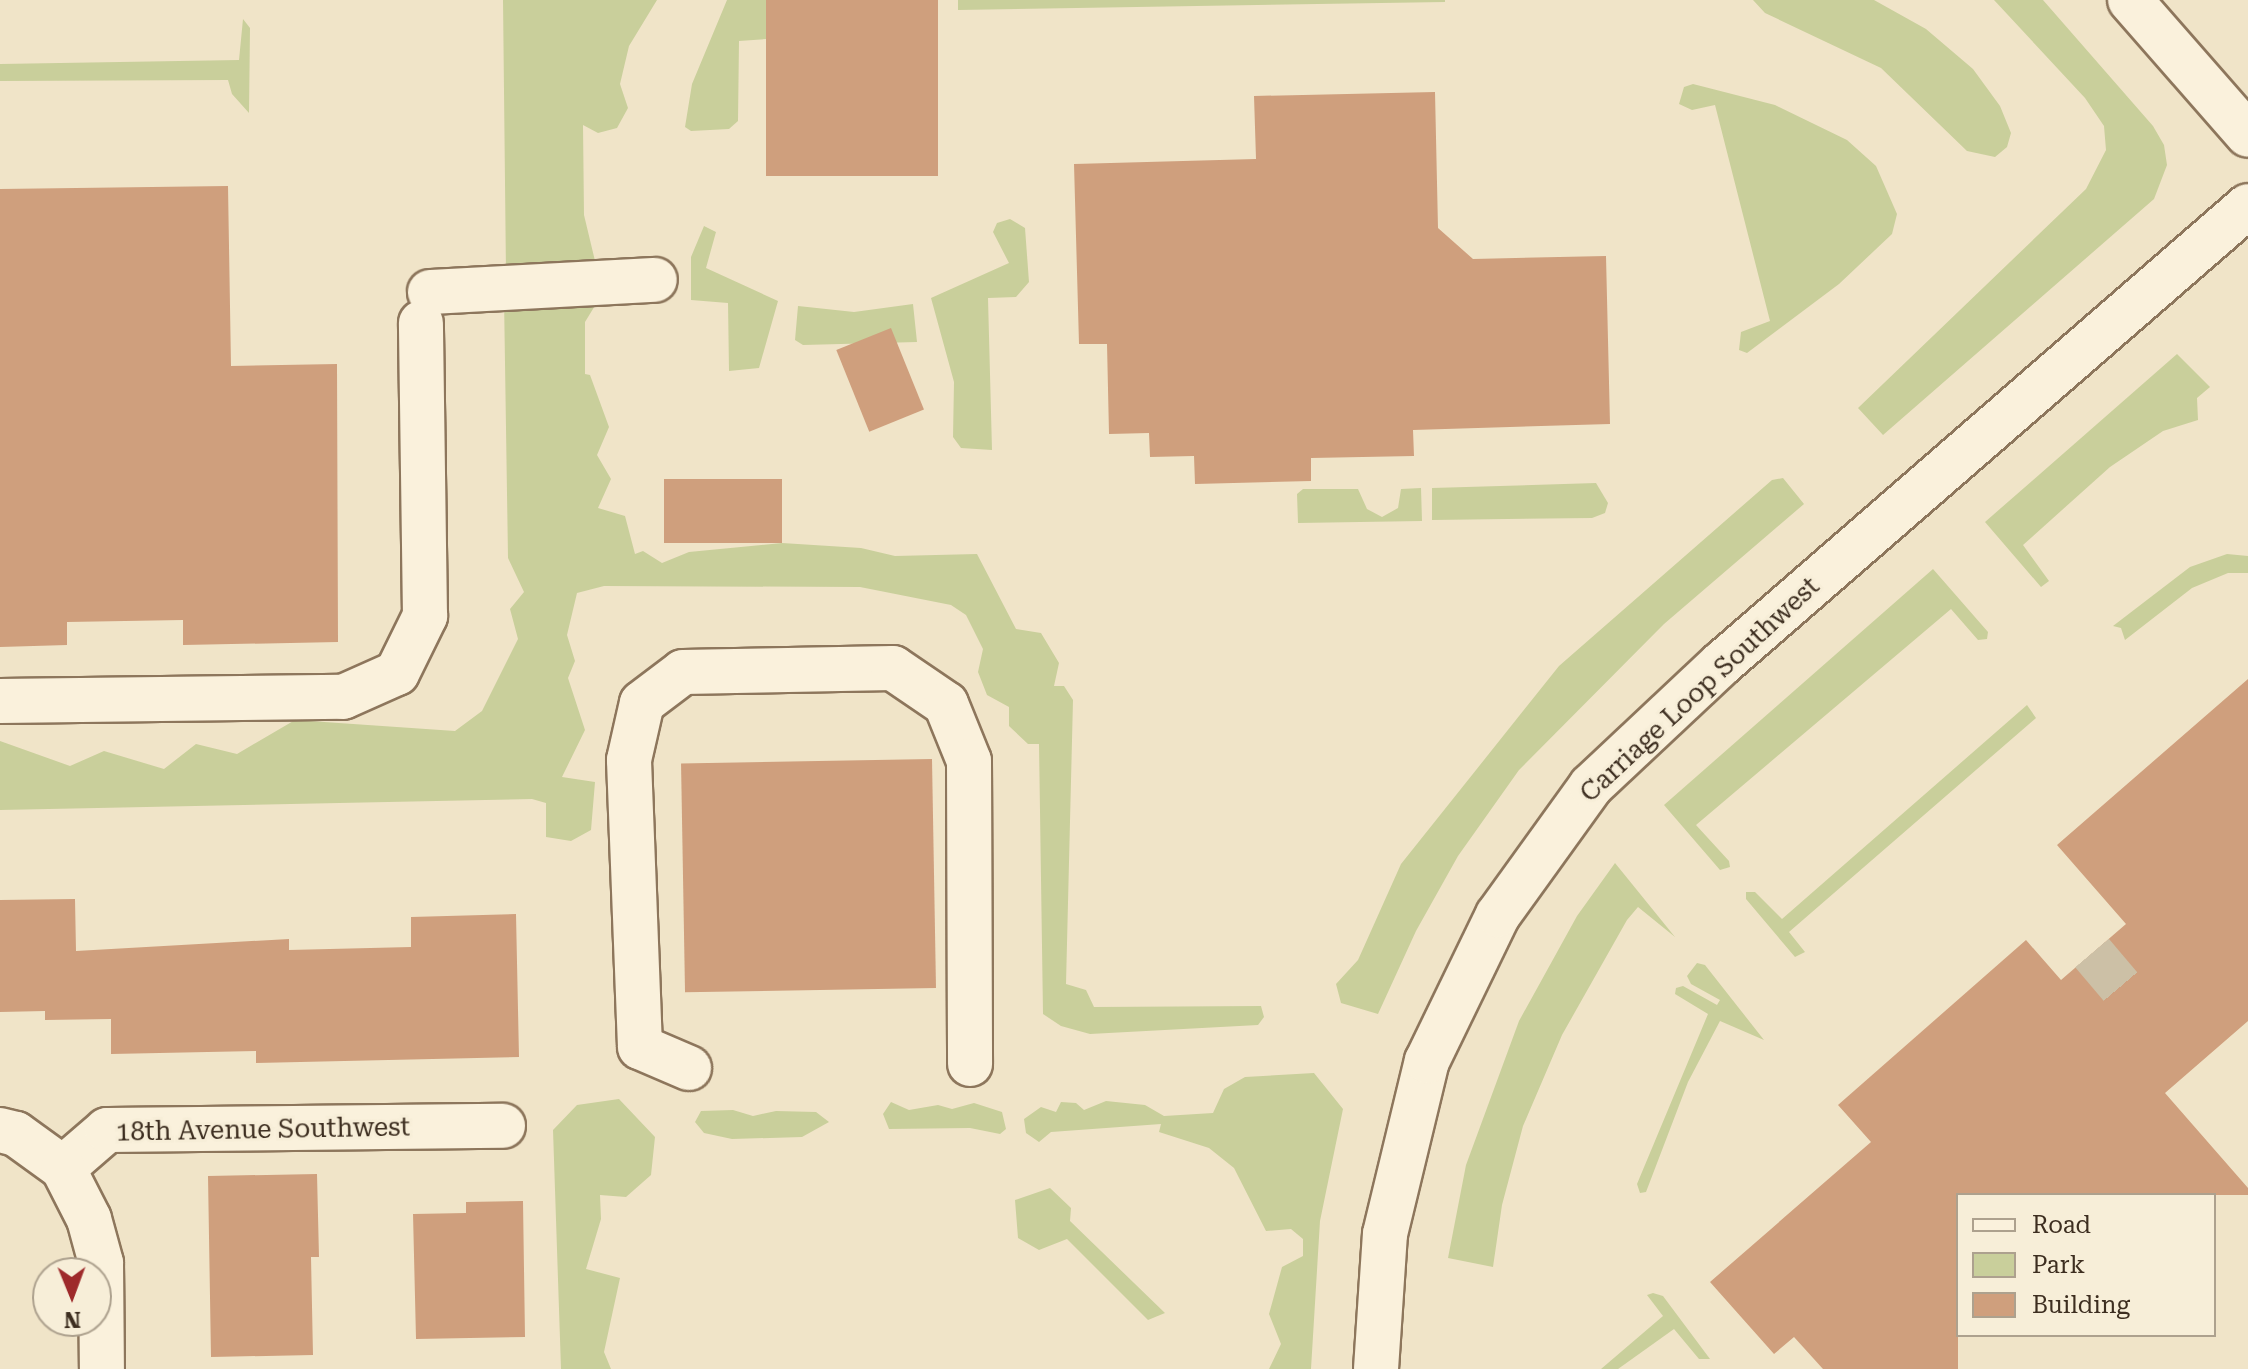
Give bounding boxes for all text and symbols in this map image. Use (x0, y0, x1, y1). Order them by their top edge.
street label: Carriage Loop Southwest (1574, 571, 1826, 809)
street label: 18th Avenue Southwest (116, 1112, 410, 1148)
legend (1956, 1193, 2216, 1337)
text: Road (2032, 1211, 2091, 1239)
text: Park (2032, 1251, 2085, 1279)
north arrow (32, 1257, 112, 1337)
text: Building (2032, 1291, 2130, 1319)
text: N (64, 1307, 81, 1332)

